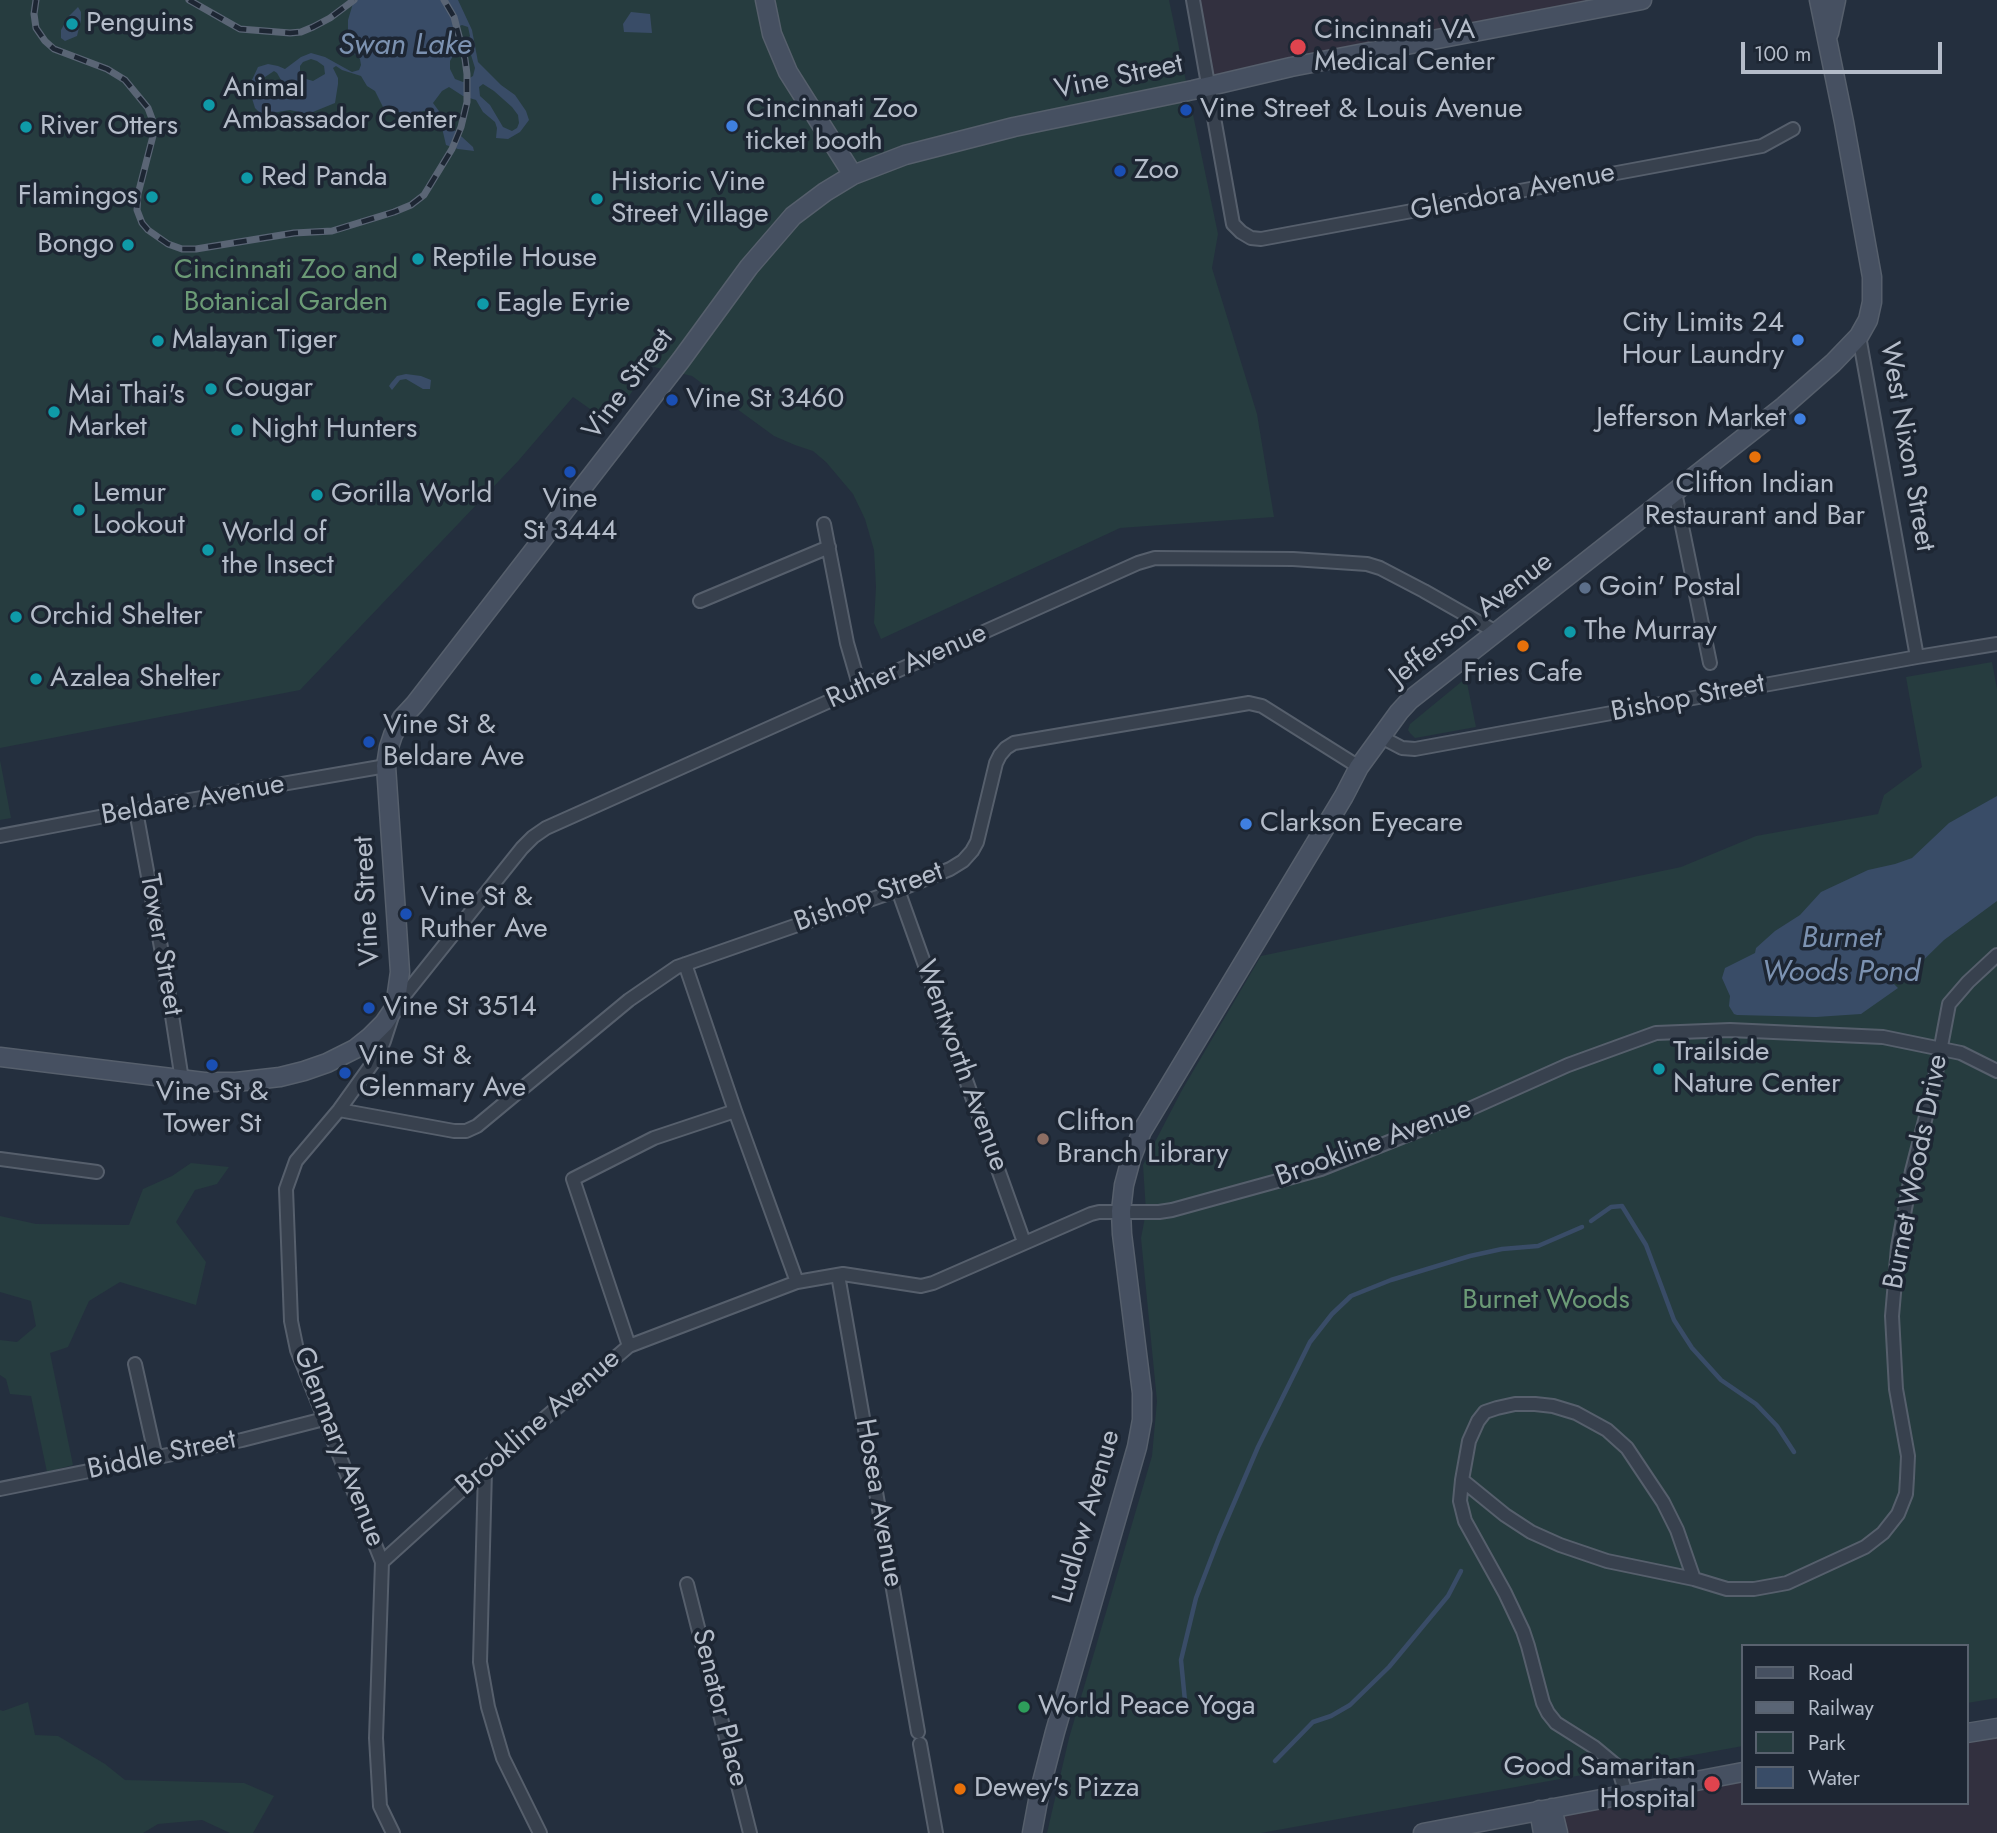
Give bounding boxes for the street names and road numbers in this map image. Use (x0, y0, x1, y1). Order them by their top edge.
street label: Vine Street (1052, 48, 1186, 108)
street label: Glendora Avenue (1408, 157, 1618, 229)
street label: Vine Street (576, 323, 682, 447)
street label: West Nixon Street (1871, 340, 1941, 554)
street label: Jefferson Avenue (1384, 546, 1560, 694)
street label: Ruther Avenue (822, 617, 992, 717)
street label: Bishop Street (1609, 668, 1767, 730)
street label: Beldare Avenue (99, 768, 287, 834)
street label: Vine Street (348, 835, 388, 967)
street label: Bishop Street (790, 856, 948, 940)
street label: Tower Street (131, 872, 189, 1018)
street label: Wentworth Avenue (907, 956, 1015, 1176)
street label: Burnet Woods Drive (1878, 1052, 1956, 1292)
street label: Brookline Avenue (1271, 1093, 1477, 1195)
street label: Glenmary Avenue (285, 1343, 391, 1551)
street label: Brookline Avenue (450, 1343, 628, 1503)
street label: Hosea Avenue (847, 1416, 909, 1590)
street label: Biddle Street (85, 1424, 239, 1488)
street label: Ludlow Avenue (1047, 1426, 1129, 1608)
street label: Senator Place (683, 1626, 755, 1790)

